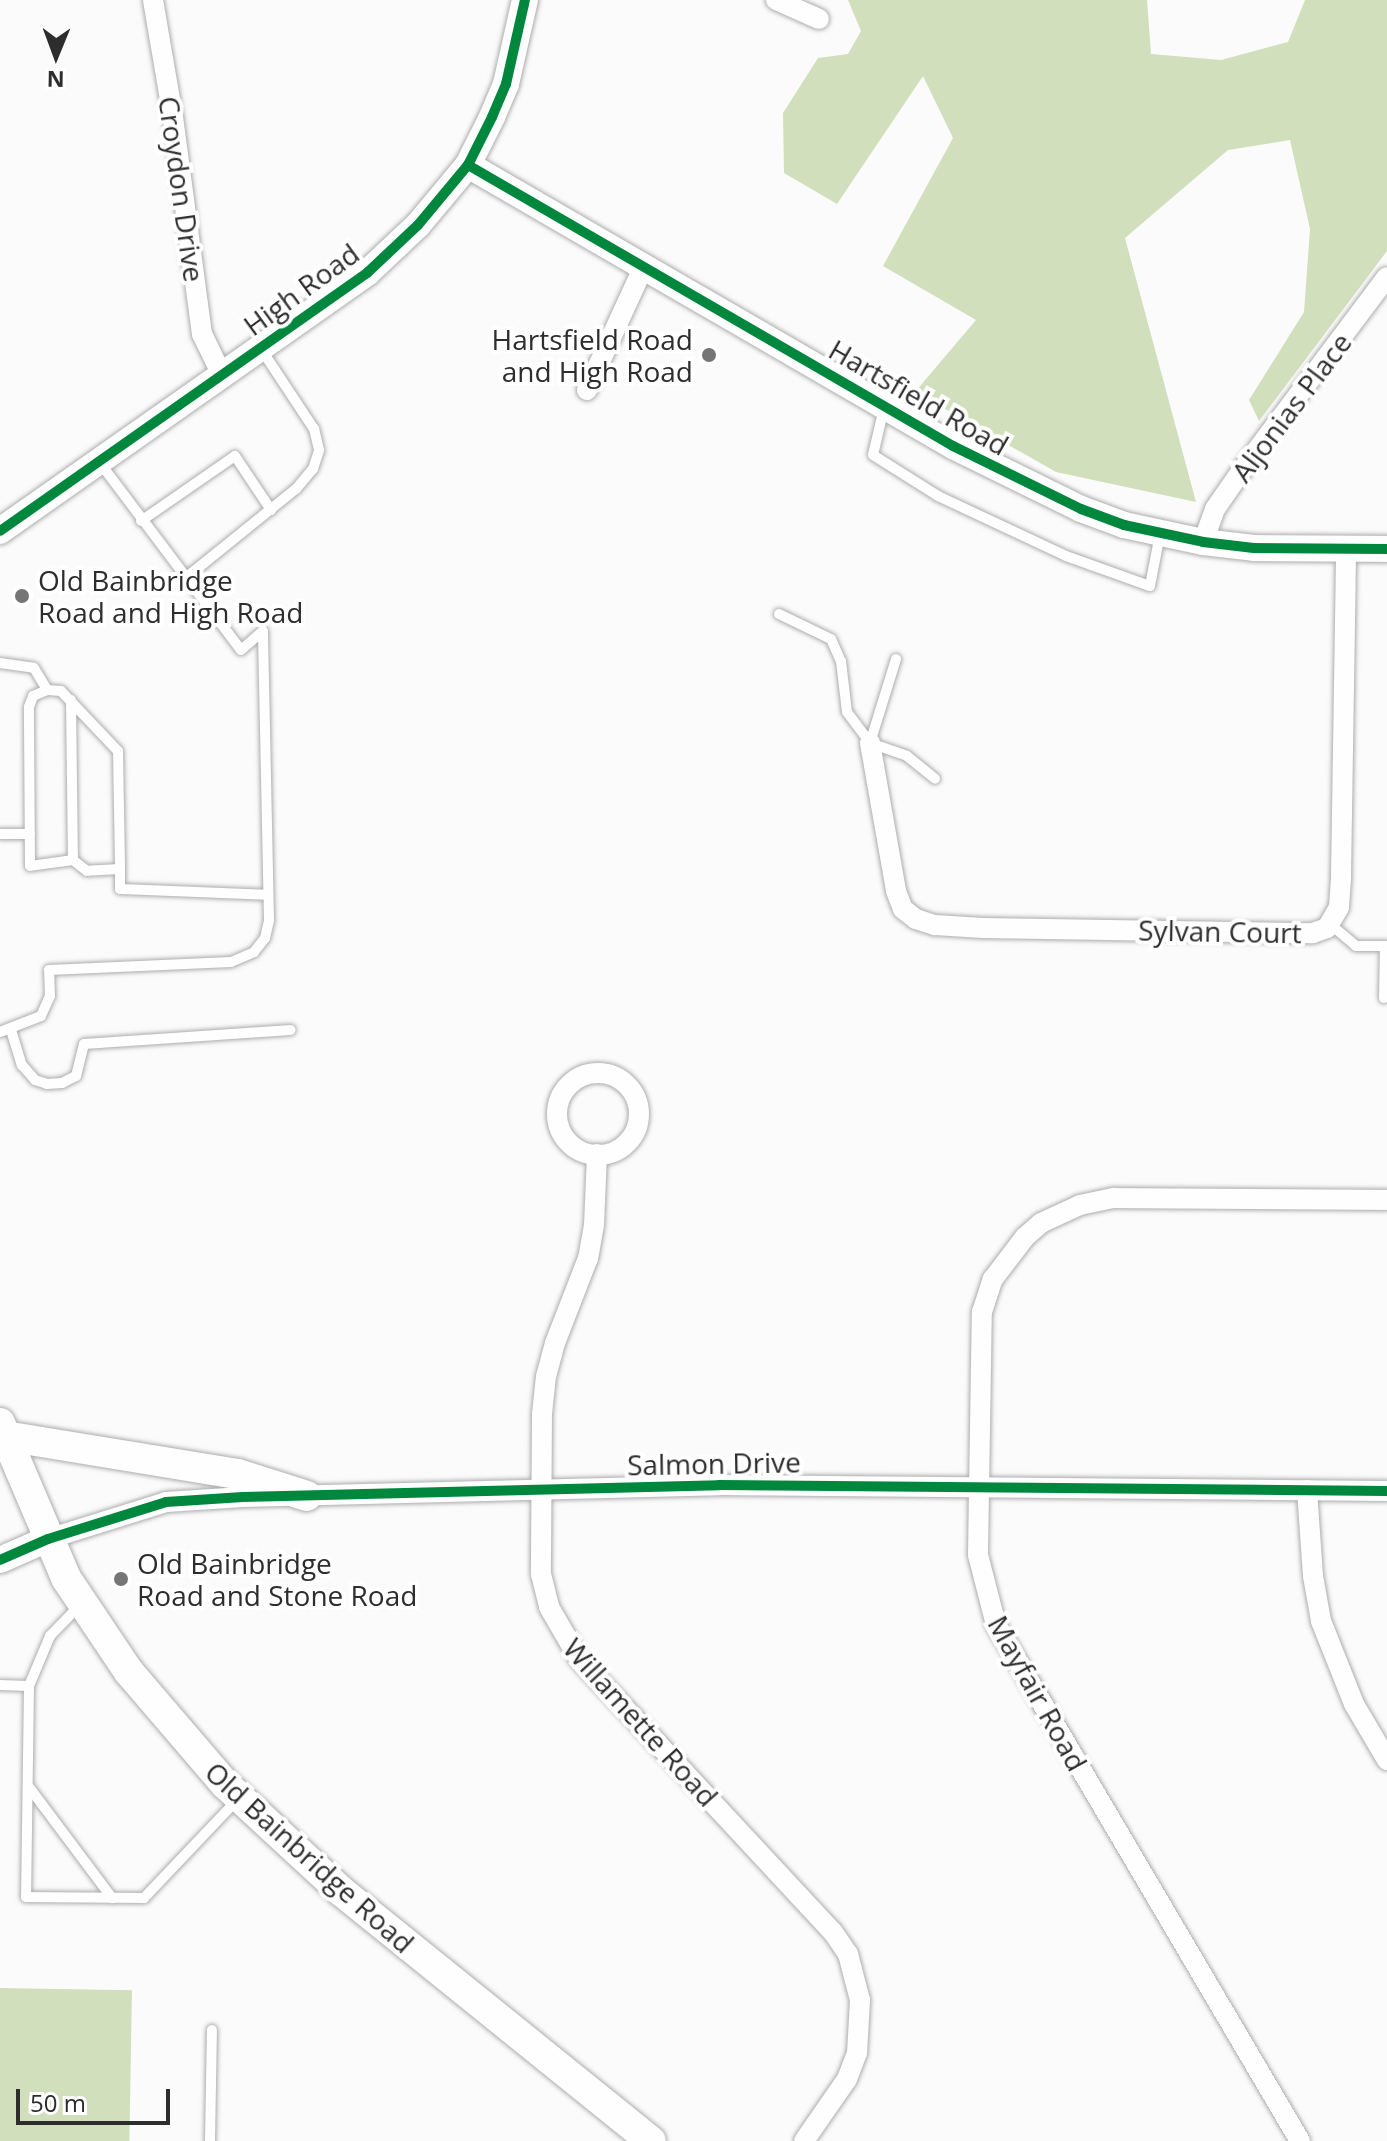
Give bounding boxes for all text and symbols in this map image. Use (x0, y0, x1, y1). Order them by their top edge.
north arrow (16, 16, 96, 96)
text: N (46, 65, 65, 95)
street label: Croydon Drive (152, 94, 212, 284)
street label: High Road (237, 236, 365, 342)
place label: Hartsfield Road and High Road (492, 322, 693, 388)
street label: Aljonias Place (1224, 326, 1358, 488)
street label: Hartsfield Road (823, 332, 1015, 462)
marker: Hartsfield Road and High Road (700, 346, 718, 364)
place label: Old Bainbridge Road and High Road (38, 563, 303, 629)
marker: Old Bainbridge Road and High Road (13, 587, 31, 605)
street label: Sylvan Court (1138, 913, 1302, 949)
street label: Salmon Drive (627, 1445, 801, 1481)
place label: Old Bainbridge Road and Stone Road (137, 1546, 417, 1612)
marker: Old Bainbridge Road and Stone Road (112, 1570, 130, 1588)
street label: Mayfair Road (982, 1609, 1094, 1777)
street label: Willamette Road (557, 1631, 725, 1813)
street label: Old Bainbridge Road (199, 1755, 421, 1959)
scale bar (20, 2073, 174, 2123)
text: 50 m (30, 2086, 86, 2119)

